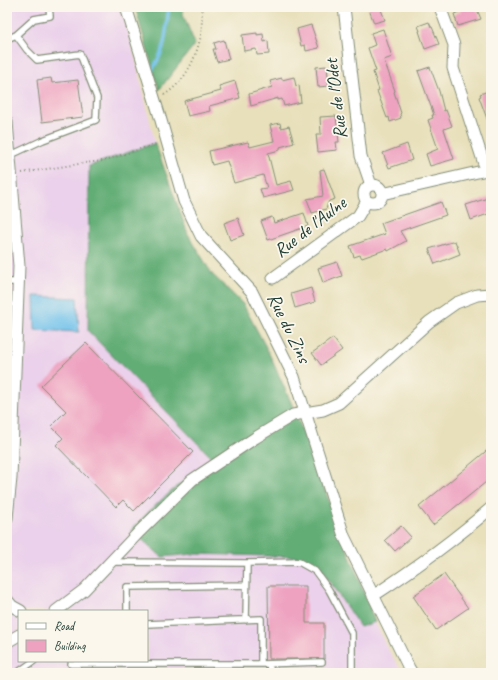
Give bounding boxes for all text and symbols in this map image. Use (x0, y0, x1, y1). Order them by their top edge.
street label: Rue de l'Odet (319, 56, 353, 140)
street label: Rue de l'Aulne (269, 190, 353, 263)
street label: Rue du Zins (262, 289, 317, 368)
legend (18, 610, 148, 662)
text: Road (54, 618, 76, 634)
text: Building (54, 638, 86, 654)

